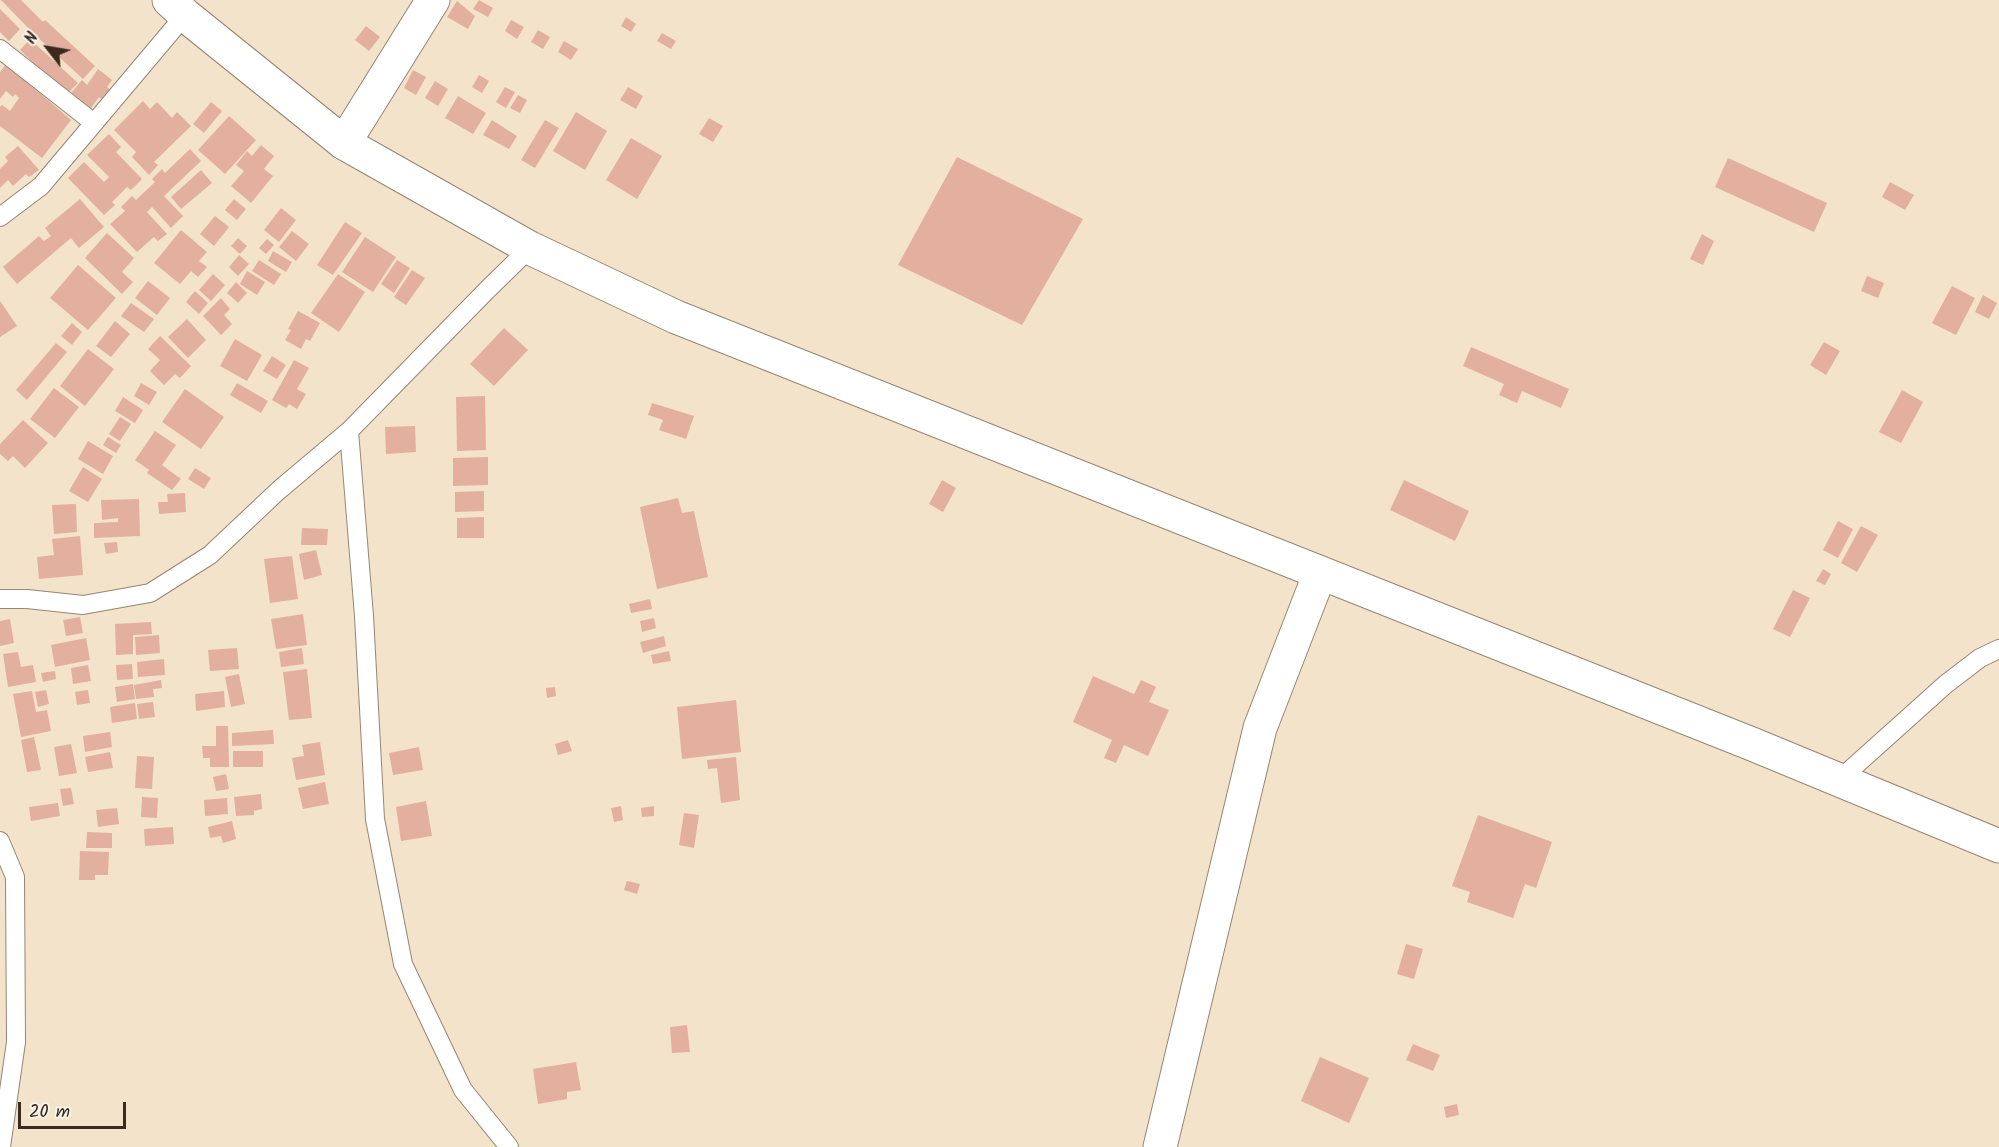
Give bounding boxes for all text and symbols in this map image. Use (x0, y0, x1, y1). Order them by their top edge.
north arrow (18, 18, 78, 78)
text: N (19, 28, 45, 49)
scale bar (21, 1090, 129, 1128)
text: 20 m (29, 1098, 70, 1127)

